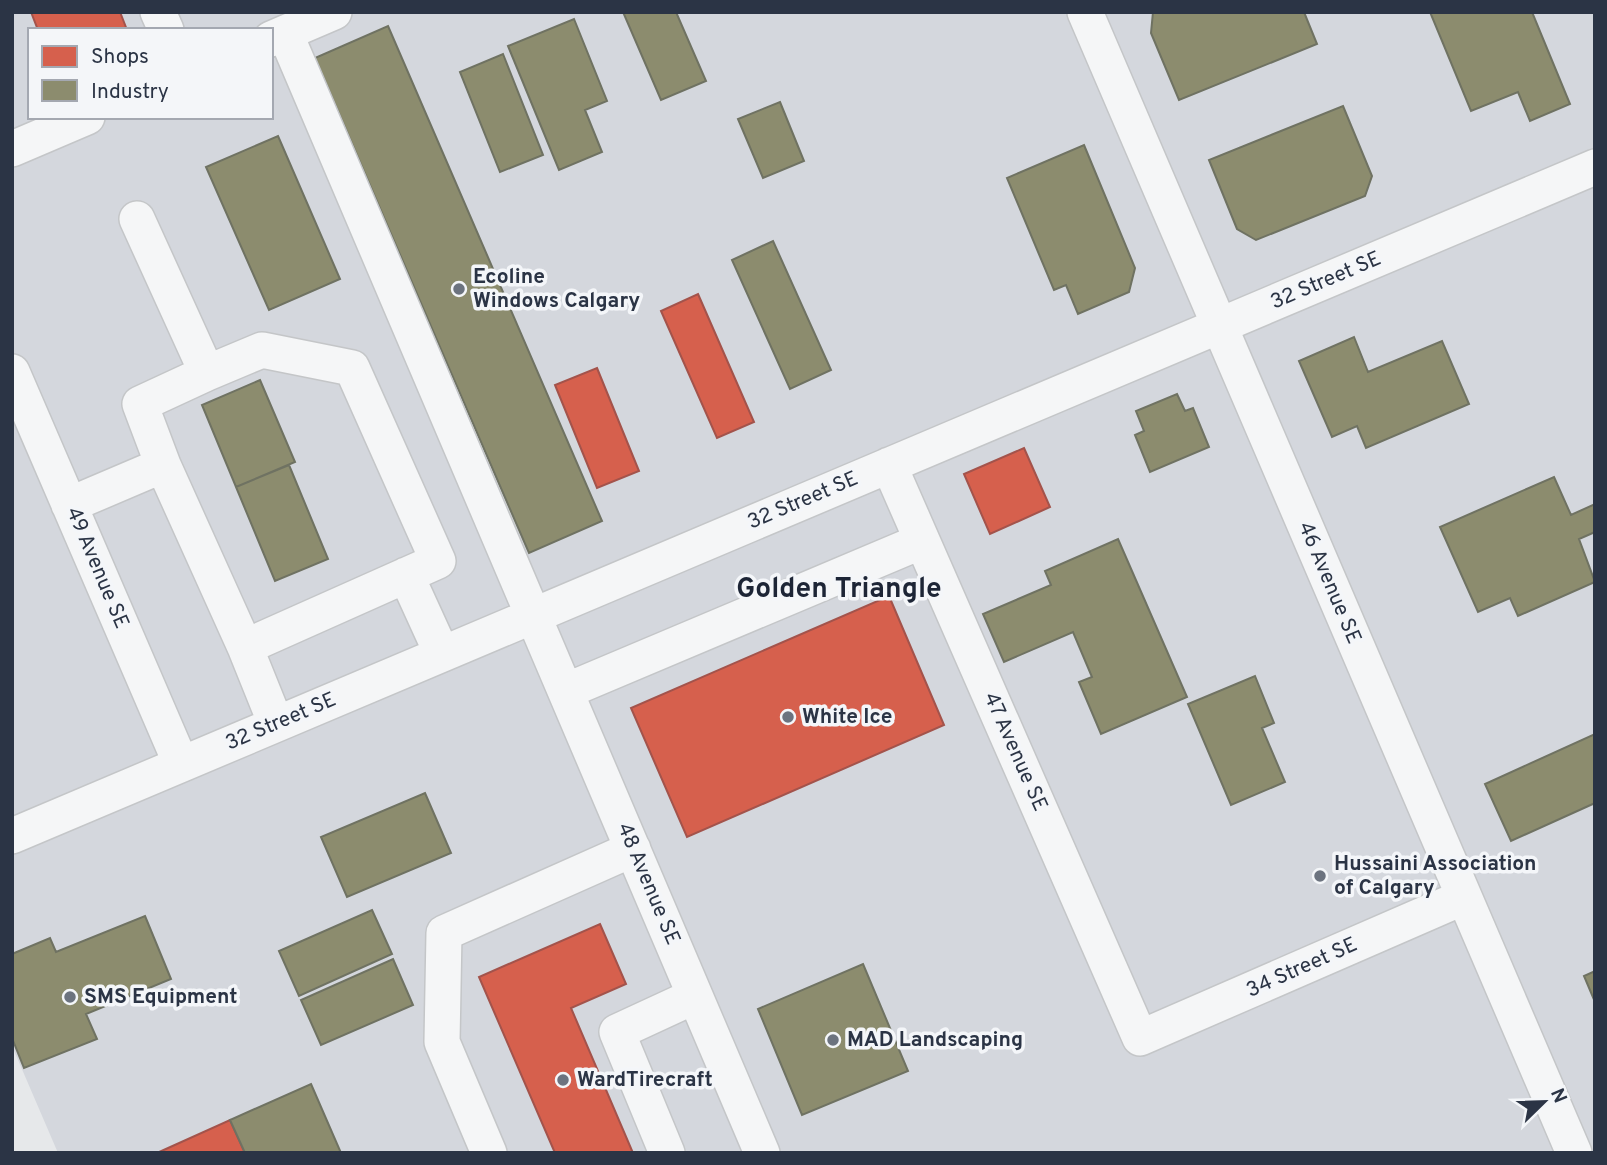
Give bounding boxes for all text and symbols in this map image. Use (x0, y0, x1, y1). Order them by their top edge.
legend (28, 28, 273, 119)
text: Shops (91, 44, 149, 71)
text: Industry (91, 79, 169, 106)
street label: 32 Street SE (1266, 246, 1386, 316)
place label: Ecoline Windows Calgary (473, 264, 640, 315)
marker: Ecoline Windows Calgary (451, 281, 467, 297)
street label: 32 Street SE (743, 466, 863, 536)
street label: 49 Avenue SE (59, 503, 135, 633)
street label: 46 Avenue SE (1291, 518, 1367, 648)
district label: Golden Triangle (736, 572, 942, 608)
street label: 32 Street SE (221, 687, 341, 757)
street label: 47 Avenue SE (977, 688, 1053, 816)
place label: White Ice (802, 704, 893, 731)
marker: White Ice (780, 709, 796, 725)
street label: 48 Avenue SE (610, 819, 686, 949)
place label: Hussaini Association of Calgary (1334, 851, 1536, 902)
marker: Hussaini Association of Calgary (1312, 868, 1328, 884)
street label: 34 Street SE (1242, 932, 1362, 1004)
place label: SMS Equipment (84, 984, 237, 1011)
marker: SMS Equipment (62, 989, 78, 1005)
place label: MAD Landscaping (847, 1027, 1023, 1054)
marker: MAD Landscaping (825, 1032, 841, 1048)
place label: WardTirecraft (577, 1067, 713, 1094)
north arrow (1509, 1067, 1579, 1137)
marker: WardTirecraft (555, 1072, 571, 1088)
text: N (1544, 1085, 1572, 1107)

